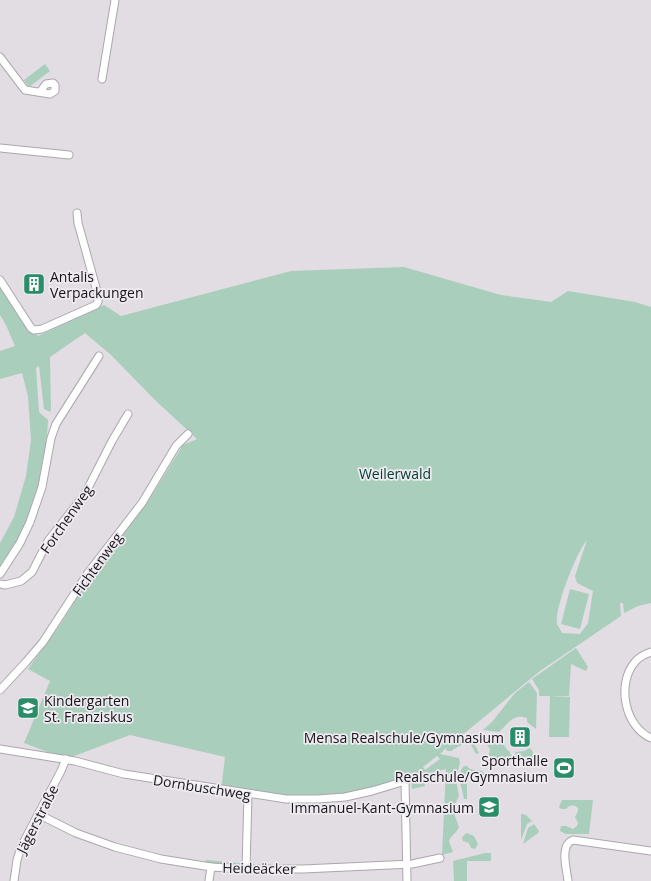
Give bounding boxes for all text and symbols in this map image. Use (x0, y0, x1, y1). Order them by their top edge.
place label: Antalis Verpackungen (50, 267, 144, 302)
building icon: Antalis Verpackungen (21, 271, 47, 297)
park label: Weilerwald (359, 464, 431, 483)
street label: Forchenweg (35, 481, 97, 557)
street label: Fichtenweg (68, 528, 127, 599)
place label: Kindergarten St. Franziskus (44, 691, 133, 726)
school or university icon: Kindergarten St. Franziskus (15, 695, 41, 721)
building icon: Mensa Realschule/Gymnasium (507, 724, 533, 750)
place label: Mensa Realschule/Gymnasium (304, 728, 504, 747)
place label: Sporthalle Realschule/Gymnasium (395, 751, 548, 786)
sports icon: Sporthalle Realschule/Gymnasium (551, 755, 577, 781)
street label: Dornbuschweg (152, 770, 252, 804)
street label: Jägerstraße (11, 781, 62, 858)
school or university icon: Immanuel-Kant-Gymnasium (476, 794, 502, 820)
place label: Immanuel-Kant-Gymnasium (291, 798, 474, 817)
street label: Heideäcker (222, 858, 296, 878)

